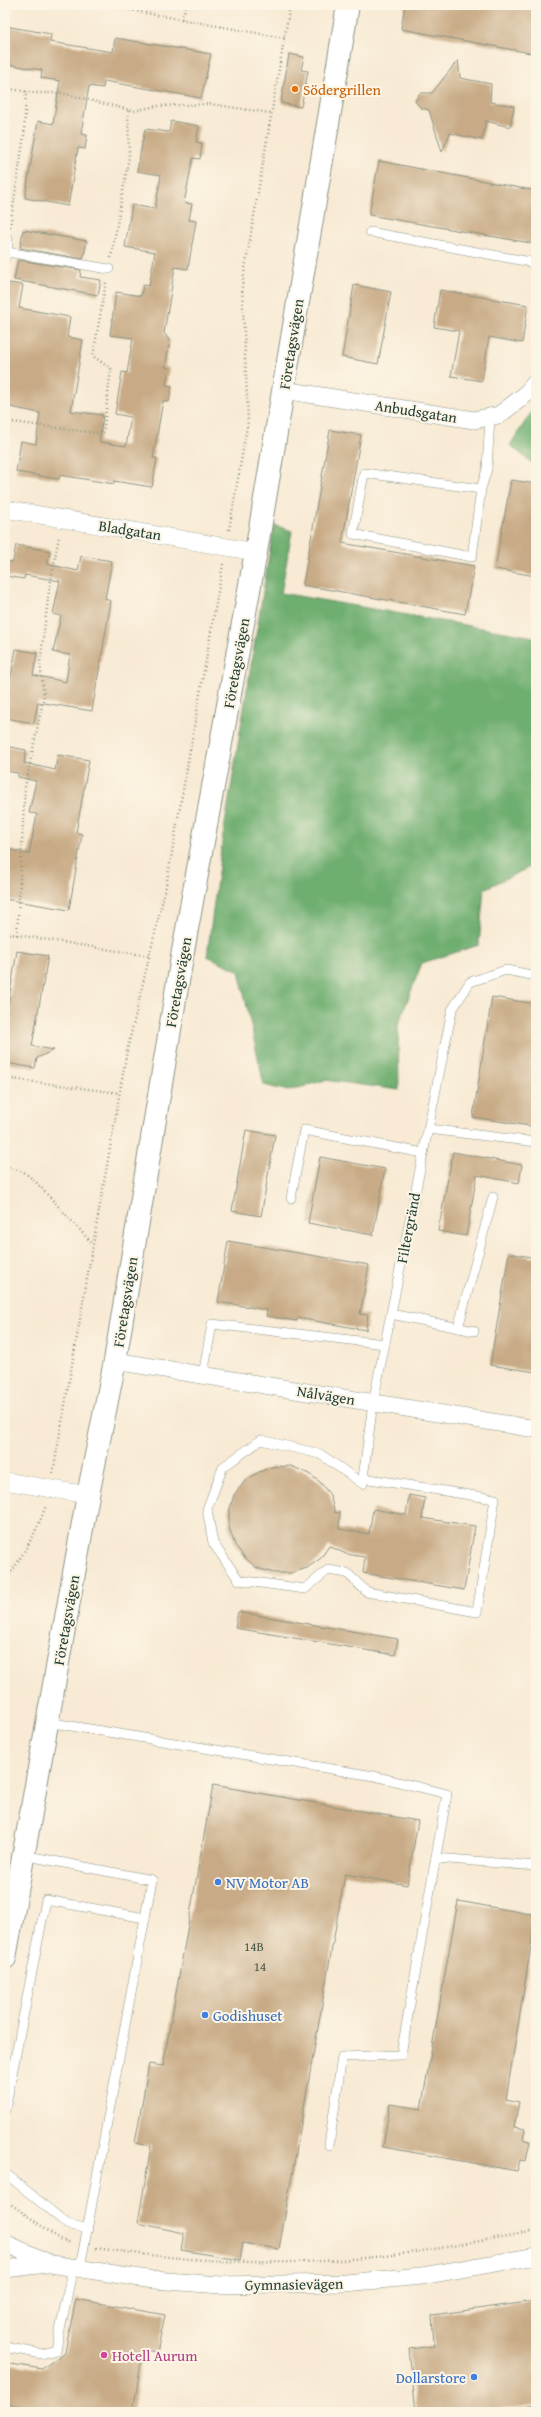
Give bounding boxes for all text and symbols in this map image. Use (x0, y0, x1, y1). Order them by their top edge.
place label: Södergrillen (303, 79, 382, 100)
marker: Södergrillen (290, 84, 300, 94)
street label: Företagsvägen (273, 297, 309, 391)
street label: Anbudsgatan (373, 394, 459, 428)
street label: Bladgatan (97, 515, 163, 545)
street label: Företagsvägen (218, 616, 254, 710)
street label: Företagsvägen (160, 935, 196, 1029)
street label: Filtergränd (391, 1191, 425, 1265)
street label: Företagsvägen (107, 1255, 143, 1349)
street label: Nålvägen (295, 1380, 357, 1410)
street label: Företagsvägen (48, 1573, 84, 1667)
place label: NV Motor AB (226, 1872, 309, 1893)
marker: NV Motor AB (213, 1877, 223, 1887)
house number: 14B (244, 1937, 264, 1956)
house number: 14 (254, 1957, 266, 1976)
place label: Godishuset (213, 2005, 283, 2026)
marker: Godishuset (200, 2010, 210, 2020)
street label: Gymnasievägen (244, 2273, 344, 2295)
place label: Hotell Aurum (112, 2345, 198, 2366)
marker: Hotell Aurum (99, 2350, 109, 2360)
place label: Dollarstore (396, 2367, 466, 2388)
marker: Dollarstore (469, 2372, 479, 2382)

